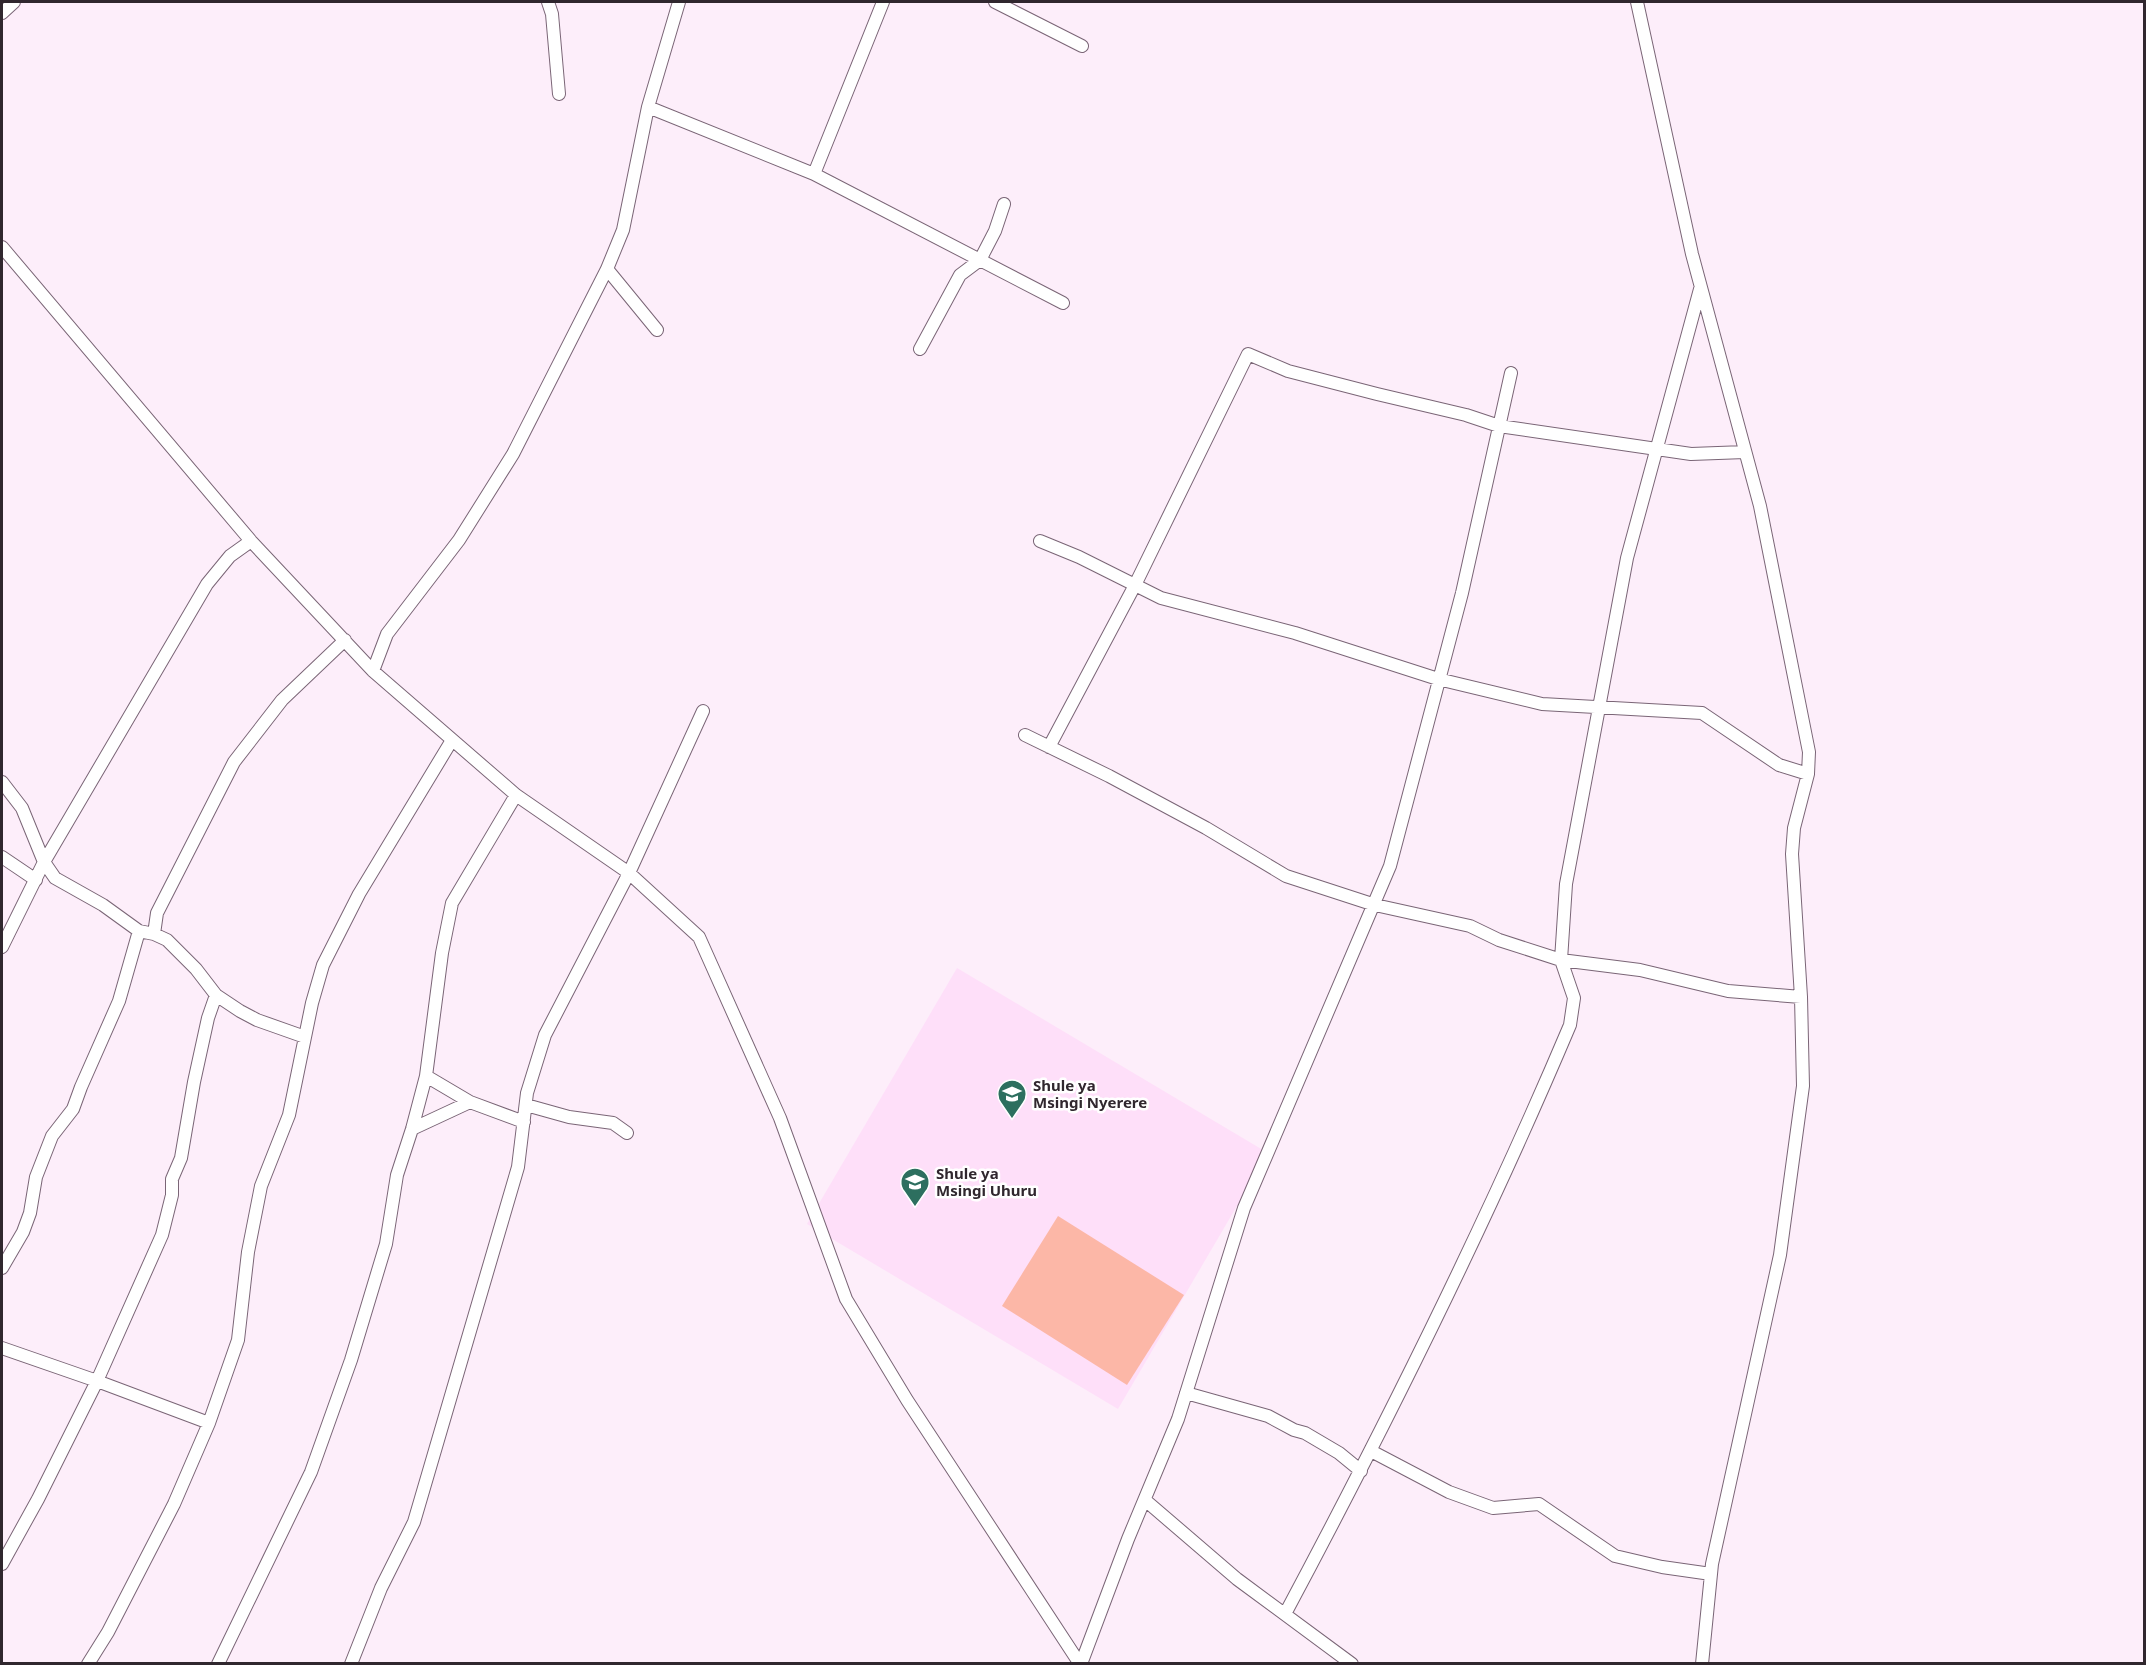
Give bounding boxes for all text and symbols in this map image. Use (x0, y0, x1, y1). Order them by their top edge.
place label: Shule ya Msingi Nyerere (1033, 1075, 1147, 1112)
school or university icon: Shule ya Msingi Nyerere (996, 1078, 1028, 1120)
place label: Shule ya Msingi Uhuru (936, 1163, 1037, 1200)
school or university icon: Shule ya Msingi Uhuru (899, 1166, 931, 1208)

